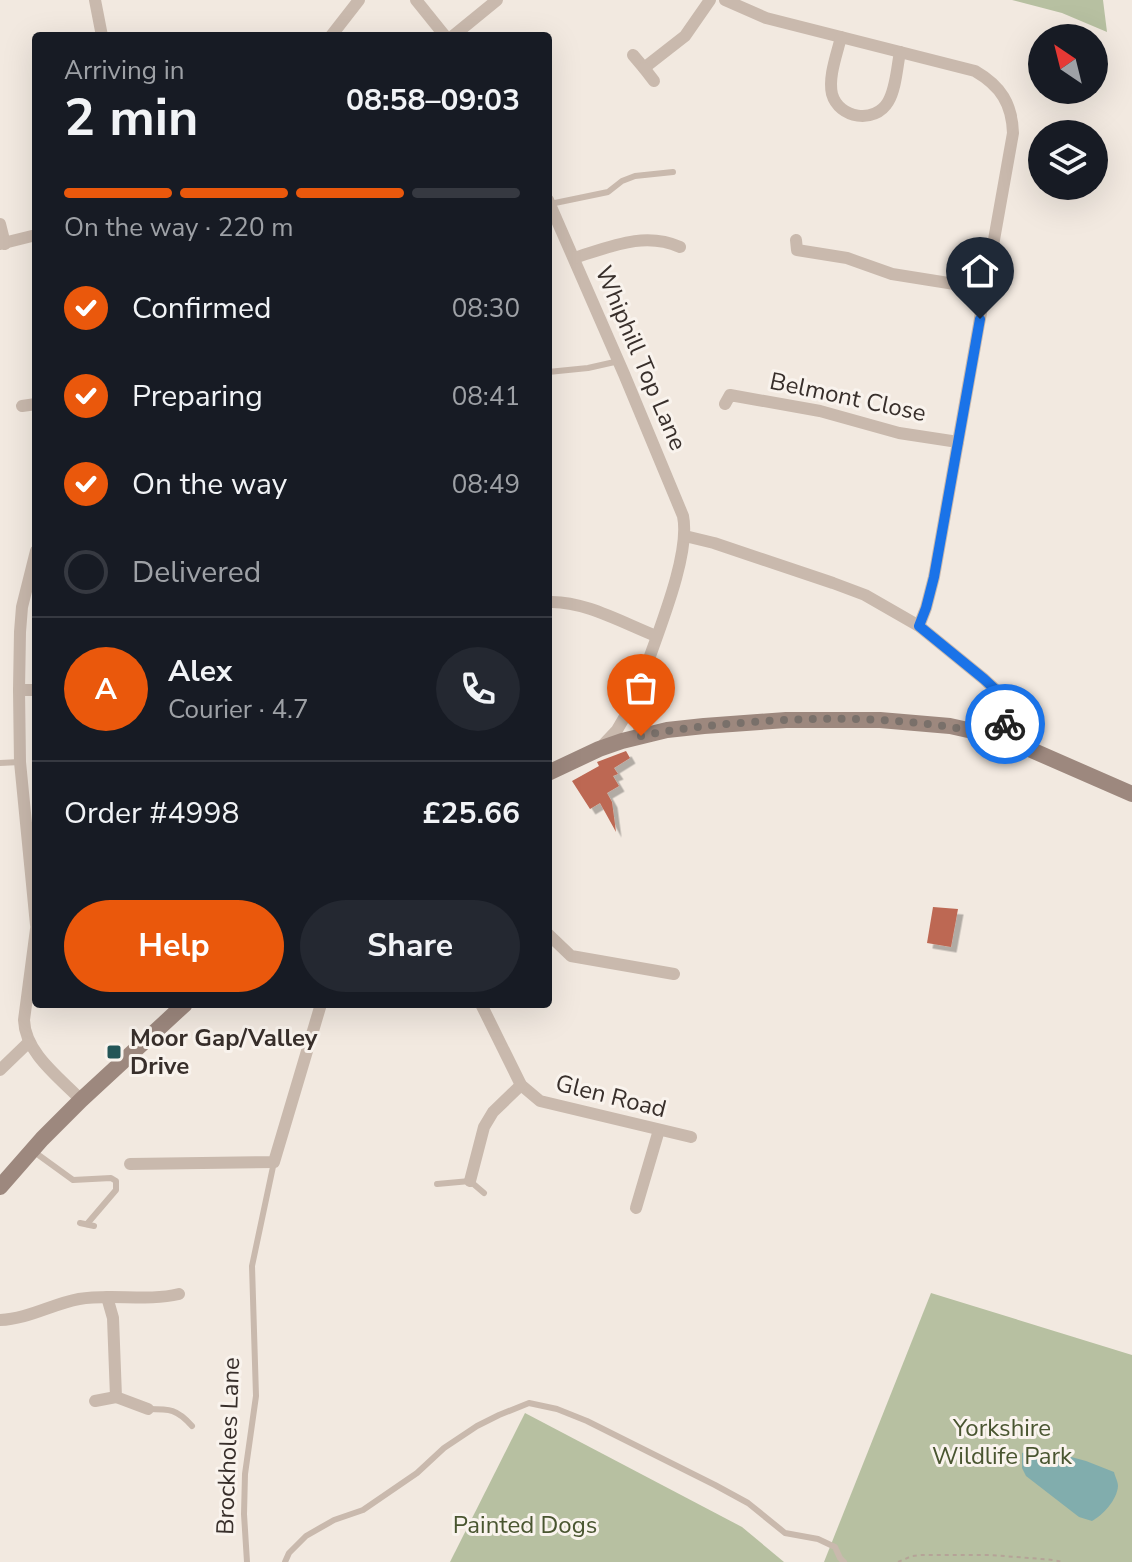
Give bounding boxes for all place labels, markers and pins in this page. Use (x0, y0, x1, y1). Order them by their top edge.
pin (946, 237, 1014, 319)
pin (607, 654, 675, 736)
place label: Moor Gap/Valley Drive (130, 1022, 318, 1082)
marker: Moor Gap/Valley Drive (105, 1043, 123, 1061)

